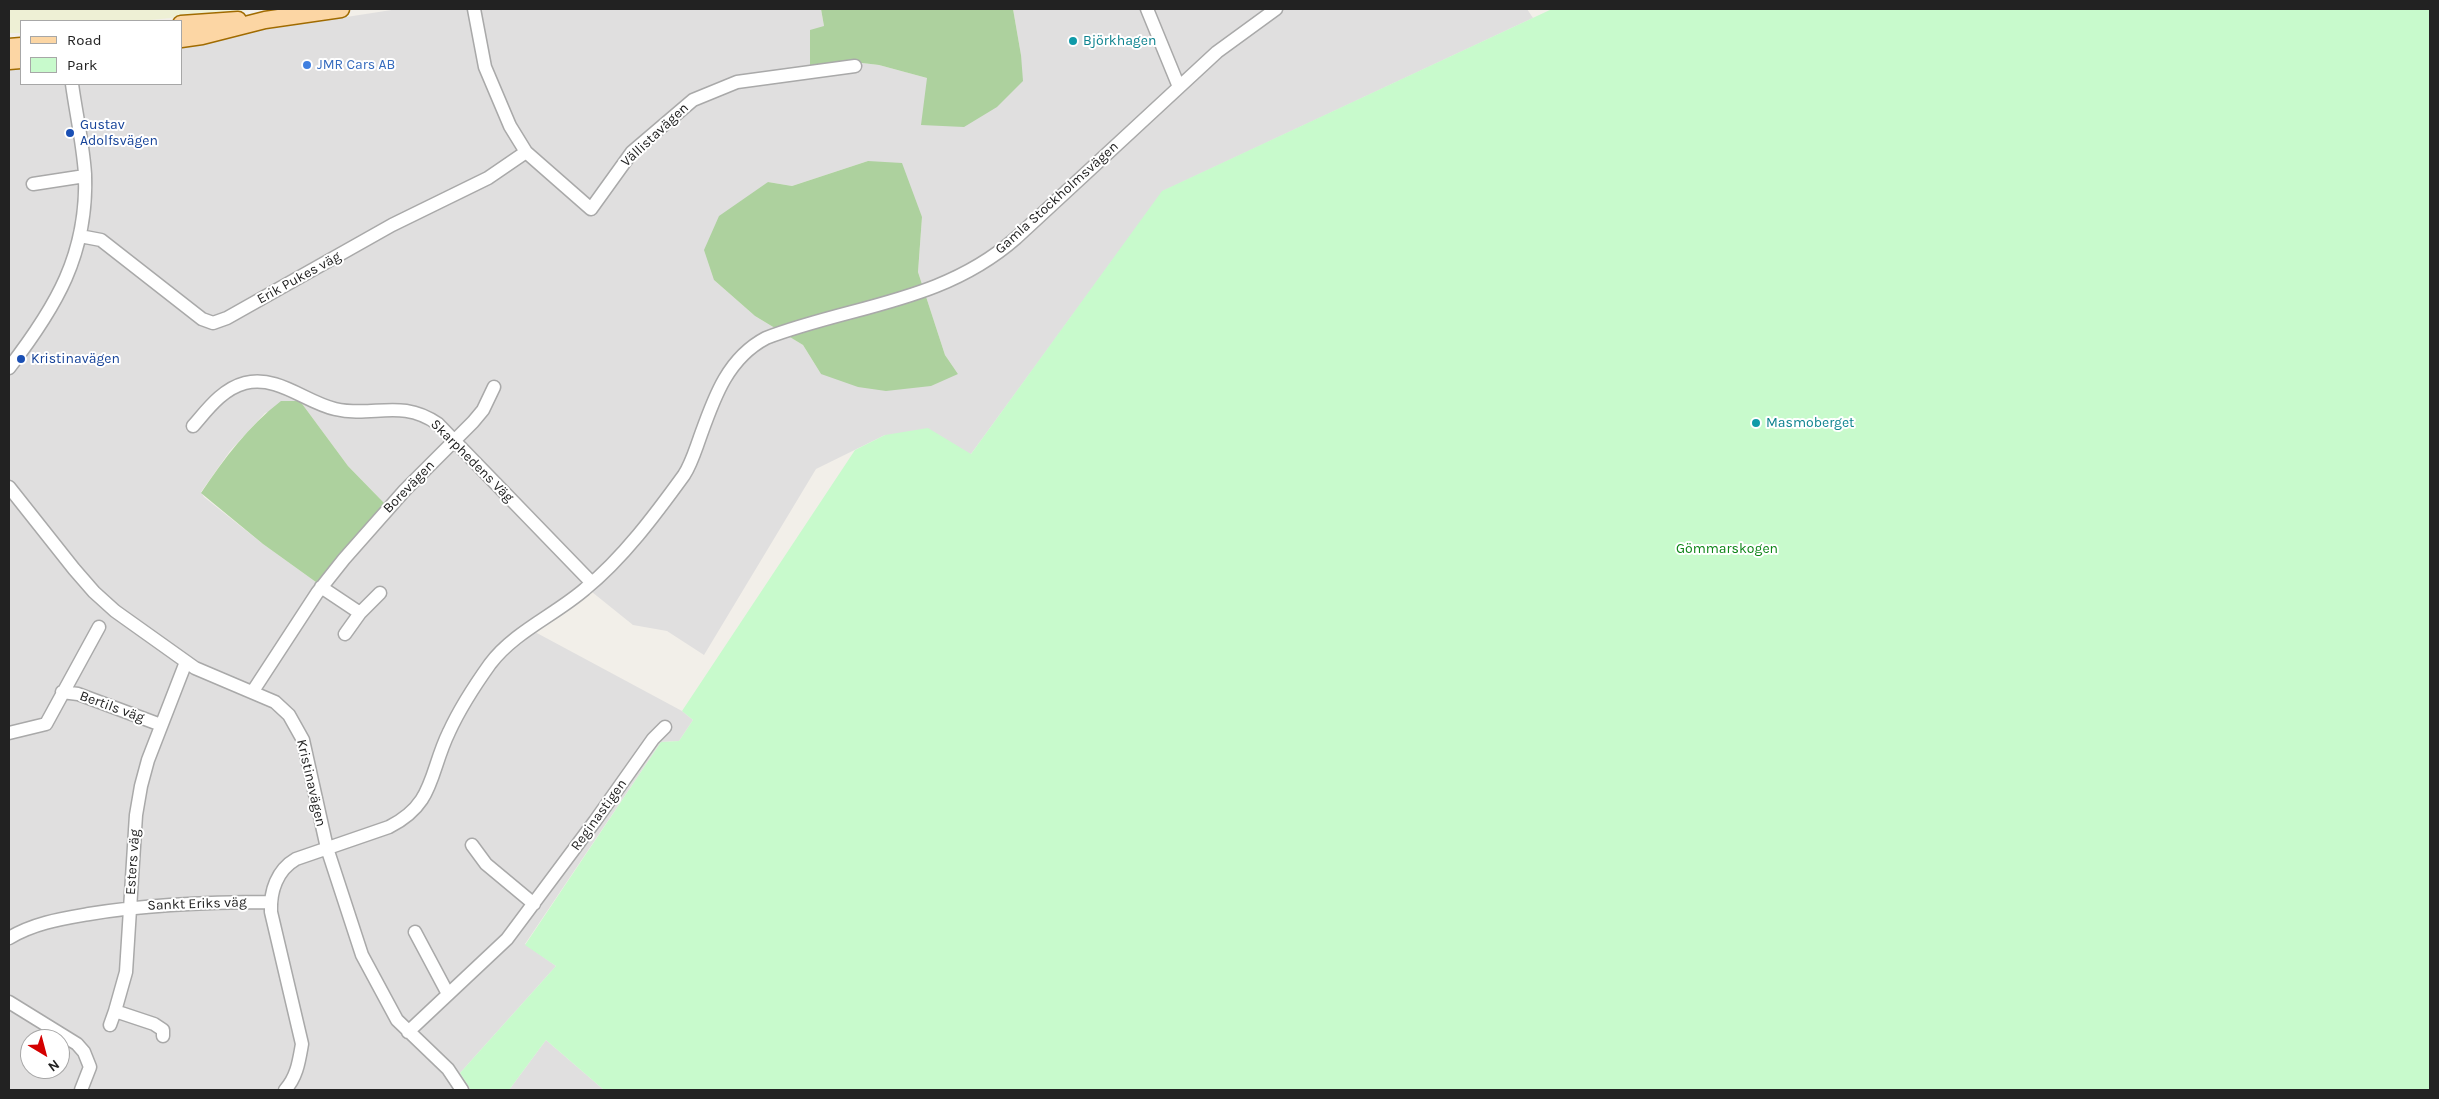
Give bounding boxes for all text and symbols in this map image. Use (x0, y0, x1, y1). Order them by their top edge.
legend (20, 20, 182, 85)
text: Road (67, 31, 102, 49)
place label: Björkhagen (1083, 33, 1156, 49)
marker: Björkhagen (1067, 35, 1079, 47)
text: Park (67, 56, 97, 74)
place label: JMR Cars AB (317, 57, 395, 73)
marker: JMR Cars AB (301, 59, 313, 71)
street label: Vällistavägen (618, 100, 692, 170)
place label: Gustav Adolfsvägen (80, 117, 158, 150)
marker: Gustav Adolfsvägen (64, 127, 76, 139)
street label: Gamla Stockholmsvägen (992, 138, 1122, 258)
street label: Erik Pukes väg (254, 248, 344, 308)
place label: Kristinavägen (31, 351, 120, 367)
marker: Kristinavägen (15, 353, 27, 365)
place label: Masmoberget (1766, 415, 1854, 431)
street label: Skarphedens Väg (427, 416, 517, 506)
marker: Masmoberget (1750, 417, 1762, 429)
street label: Borevägen (380, 457, 438, 517)
park label: Gömmarskogen (1676, 541, 1778, 557)
street label: Bertils väg (77, 688, 147, 726)
street label: Kristinavägen (293, 738, 329, 828)
street label: Reginastigen (567, 776, 631, 854)
street label: Esters väg (122, 828, 144, 896)
street label: Sankt Eriks väg (147, 894, 247, 914)
north arrow (20, 1029, 70, 1079)
text: N (45, 1056, 63, 1075)

